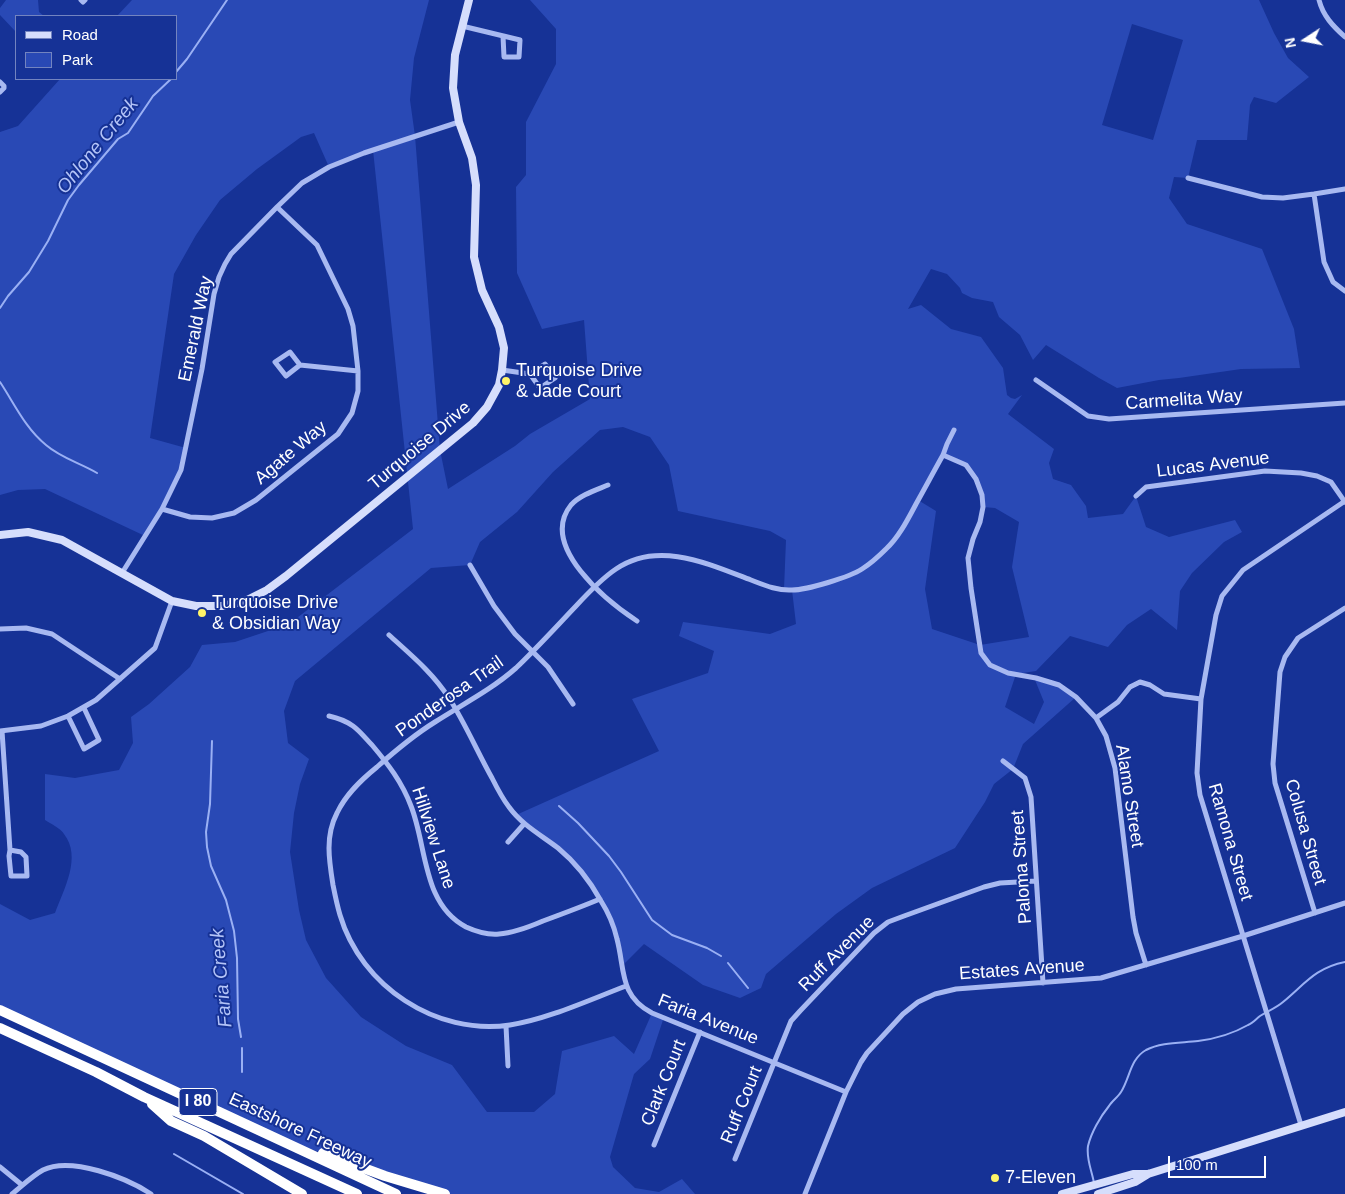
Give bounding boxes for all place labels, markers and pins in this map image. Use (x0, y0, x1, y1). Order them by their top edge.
place label: Turquoise Drive & Jade Court (516, 360, 642, 402)
marker: Turquoise Drive & Jade Court (500, 375, 512, 387)
place label: Turquoise Drive & Obsidian Way (212, 592, 340, 634)
marker: Turquoise Drive & Obsidian Way (196, 607, 208, 619)
place label: 7-Eleven (1005, 1167, 1076, 1189)
marker: 7-Eleven (989, 1172, 1001, 1184)

